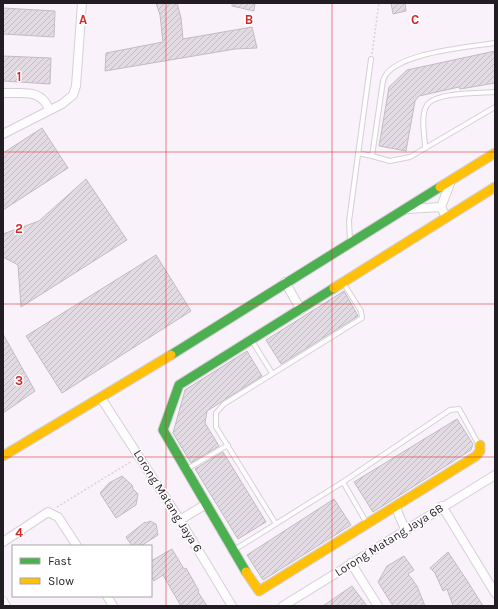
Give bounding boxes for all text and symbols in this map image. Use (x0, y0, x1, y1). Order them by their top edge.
text: A (79, 12, 87, 27)
text: B (245, 12, 253, 27)
text: C (411, 12, 419, 27)
text: 1 (17, 69, 21, 84)
text: 2 (15, 221, 23, 236)
text: 3 (15, 373, 23, 388)
street label: Lorong Matang Jaya 6 (131, 447, 205, 555)
street label: Lorong Matang Jaya 6B (332, 501, 446, 579)
text: 4 (15, 525, 23, 540)
legend (12, 545, 152, 597)
text: Fast (48, 554, 72, 568)
text: Slow (48, 574, 74, 588)

